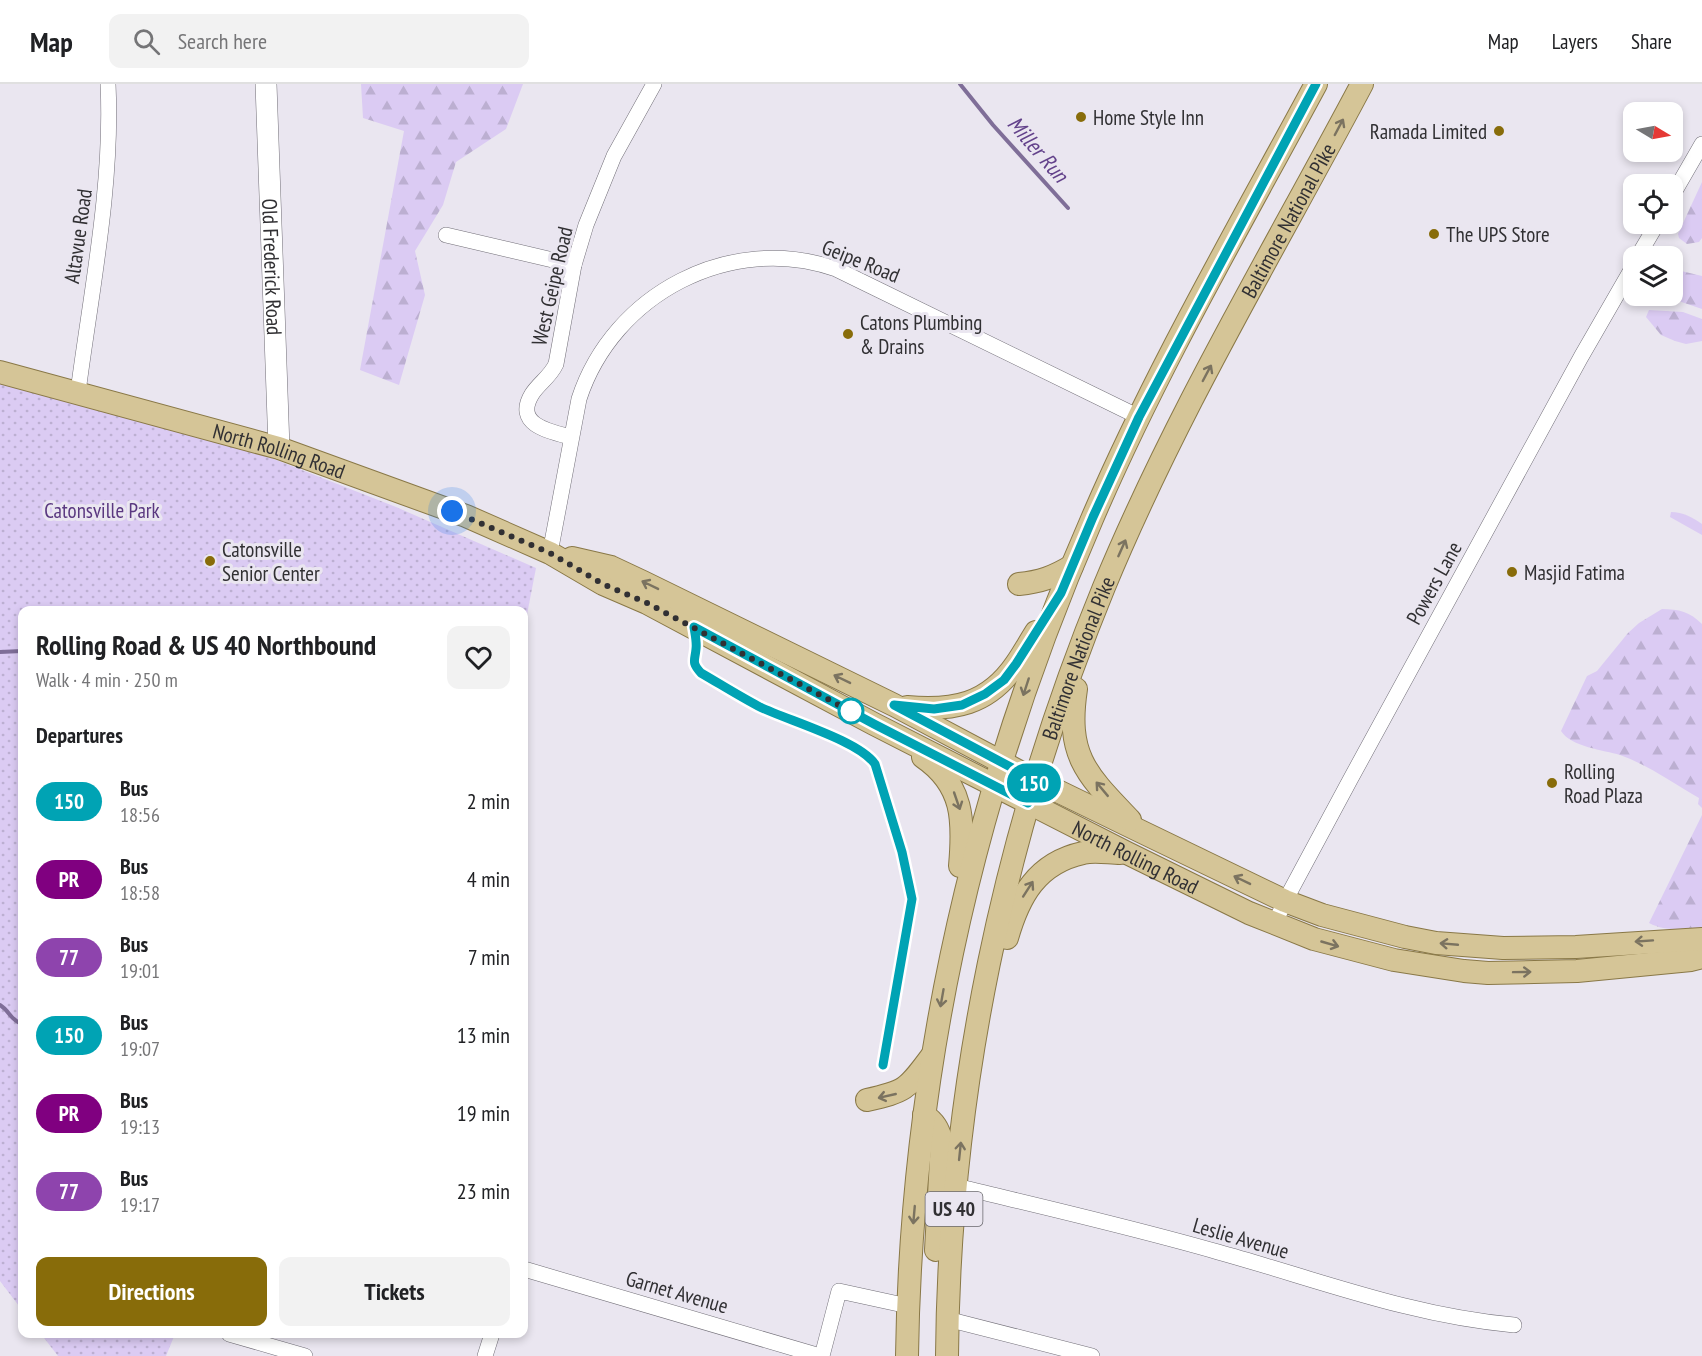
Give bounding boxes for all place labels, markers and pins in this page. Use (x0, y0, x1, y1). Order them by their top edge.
place label: Home Style Inn (1093, 104, 1204, 131)
marker: Home Style Inn (1074, 110, 1088, 124)
place label: Ramada Limited (1370, 118, 1487, 145)
marker: Ramada Limited (1492, 124, 1506, 138)
place label: The UPS Store (1446, 221, 1550, 248)
marker: The UPS Store (1427, 227, 1441, 241)
place label: Catons Plumbing & Drains (860, 309, 982, 360)
marker: Catons Plumbing & Drains (841, 327, 855, 341)
place label: Catonsville Senior Center (222, 536, 320, 587)
marker: Catonsville Senior Center (203, 554, 217, 568)
place label: Masjid Fatima (1524, 559, 1625, 586)
marker: Masjid Fatima (1505, 565, 1519, 579)
unlabelled marker (838, 698, 864, 724)
place label: Rolling Road Plaza (1564, 758, 1643, 809)
marker: Rolling Road Plaza (1545, 776, 1559, 790)

